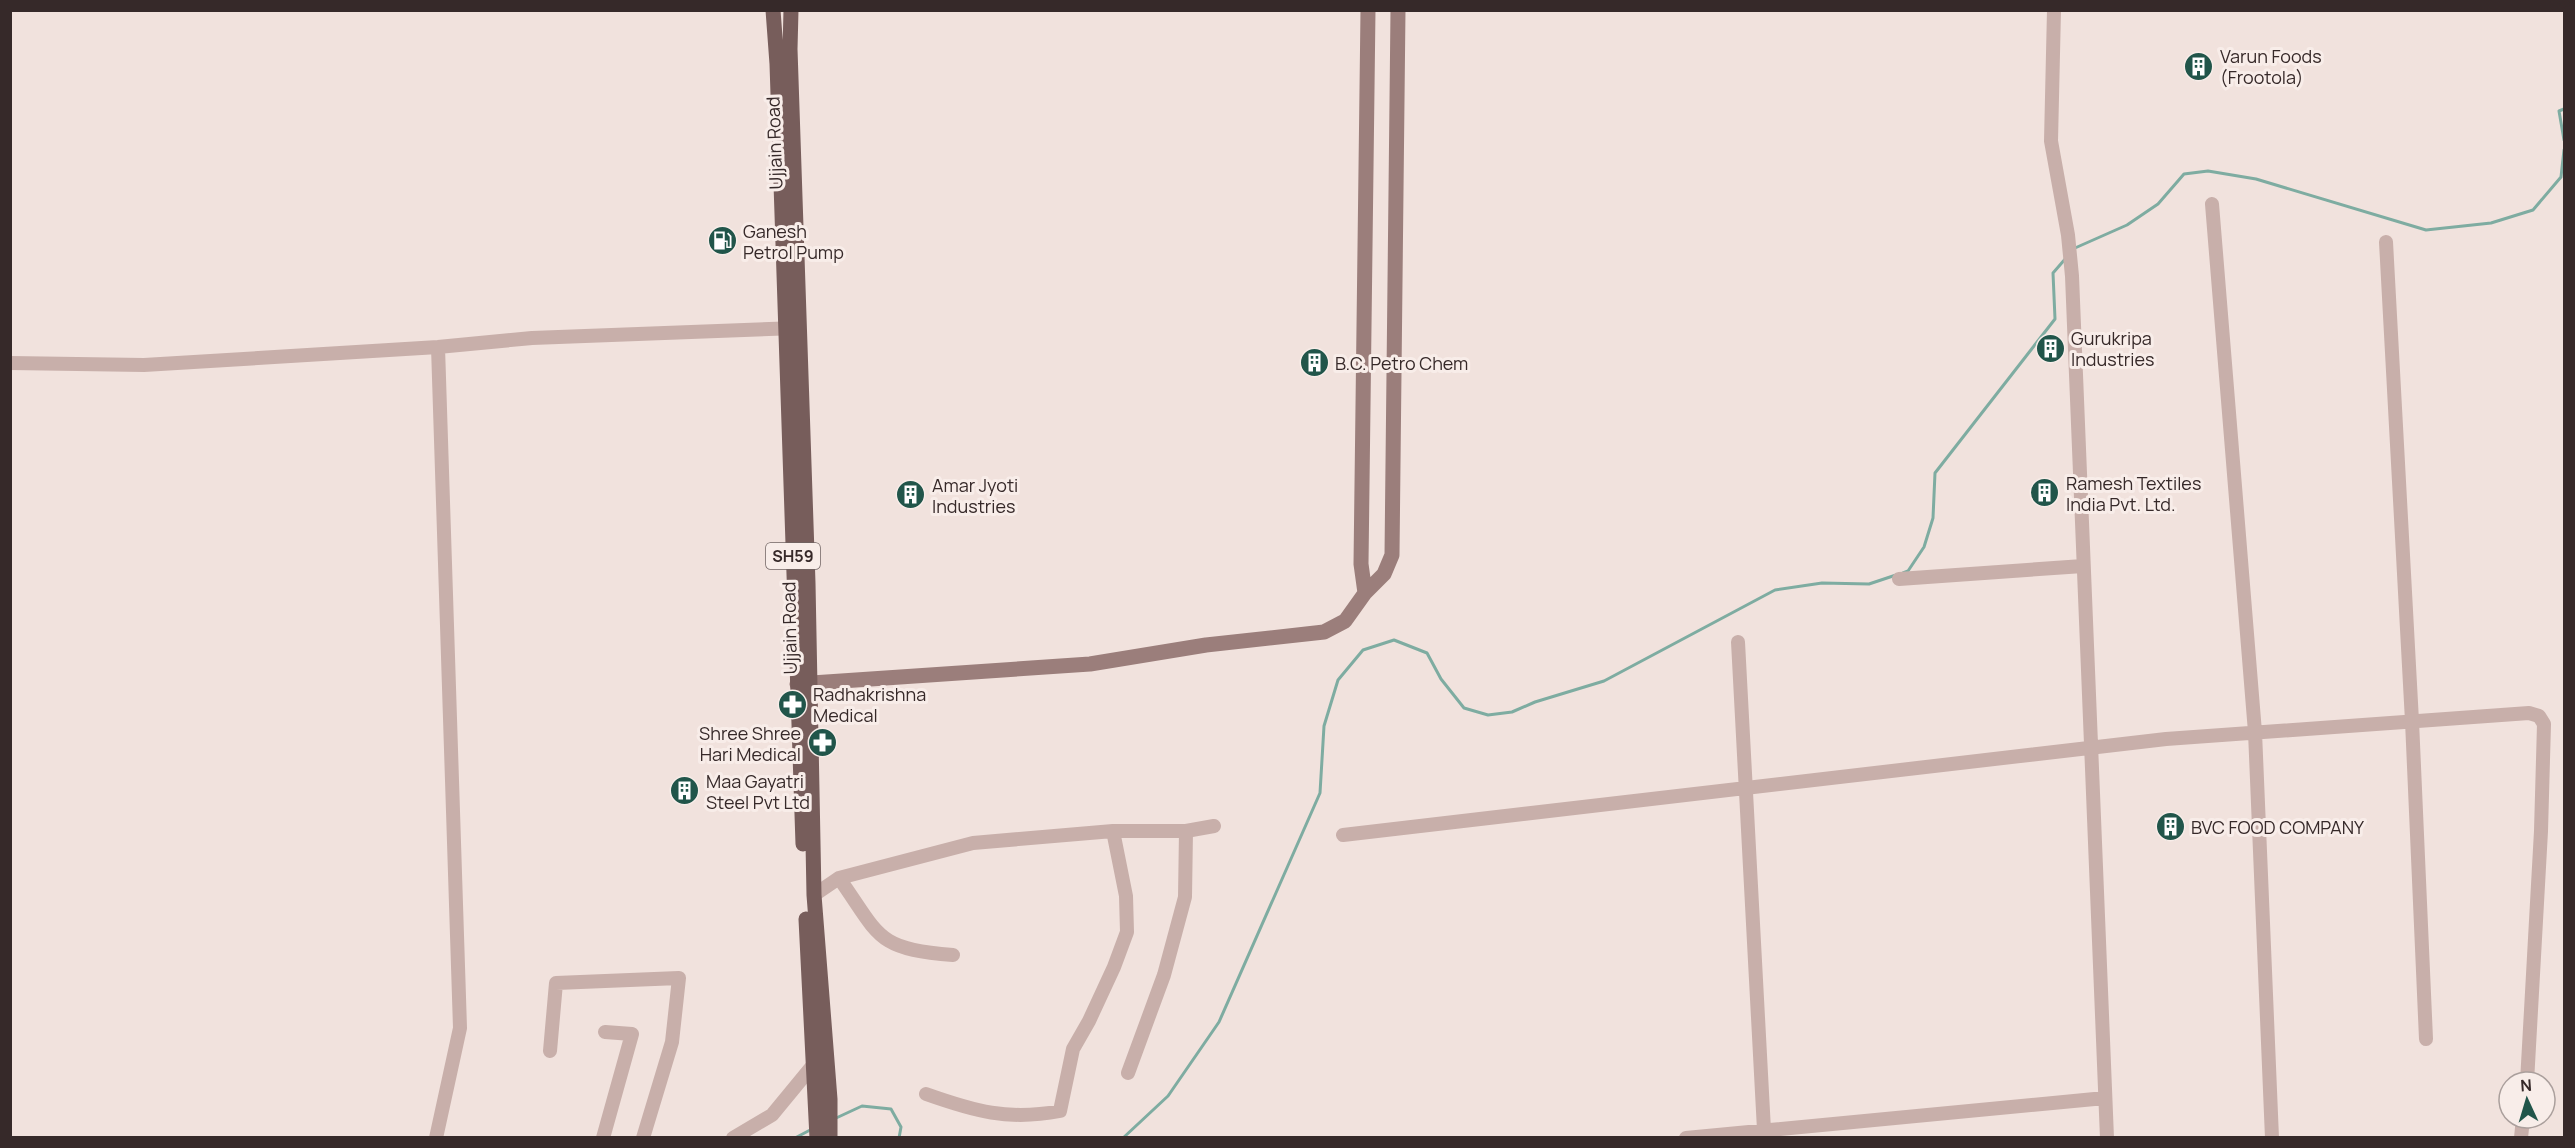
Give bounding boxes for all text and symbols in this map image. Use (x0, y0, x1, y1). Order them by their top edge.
place label: Varun Foods (Frootola) (2220, 44, 2322, 89)
building icon: Varun Foods (Frootola) (2183, 50, 2215, 82)
street label: Ujjain Road (760, 96, 788, 190)
place label: Ganesh Petrol Pump (743, 219, 844, 264)
fuel station icon: Ganesh Petrol Pump (706, 225, 738, 257)
place label: Gurukripa Industries (2071, 326, 2155, 371)
building icon: Gurukripa Industries (2034, 332, 2066, 364)
building icon: B.C. Petro Chem (1298, 347, 1330, 379)
place label: B.C. Petro Chem (1335, 351, 1468, 375)
place label: Ramesh Textiles India Pvt. Ltd. (2066, 471, 2201, 516)
place label: Amar Jyoti Industries (932, 473, 1018, 518)
building icon: Ramesh Textiles India Pvt. Ltd. (2029, 477, 2061, 509)
building icon: Amar Jyoti Industries (895, 479, 927, 511)
road number: SH59 (766, 543, 820, 569)
street label: Ujjain Road (776, 581, 802, 675)
place label: Radhakrishna Medical (813, 682, 926, 727)
pharmacy icon: Radhakrishna Medical (776, 688, 808, 720)
place label: Shree Shree Hari Medical (699, 721, 801, 766)
pharmacy icon: Shree Shree Hari Medical (806, 727, 838, 759)
place label: Maa Gayatri Steel Pvt Ltd (706, 769, 810, 814)
building icon: Maa Gayatri Steel Pvt Ltd (669, 775, 701, 807)
building icon: BVC FOOD COMPANY (2154, 811, 2186, 843)
place label: BVC FOOD COMPANY (2191, 815, 2365, 839)
north arrow (2497, 1070, 2557, 1130)
text: N (2519, 1074, 2532, 1096)

